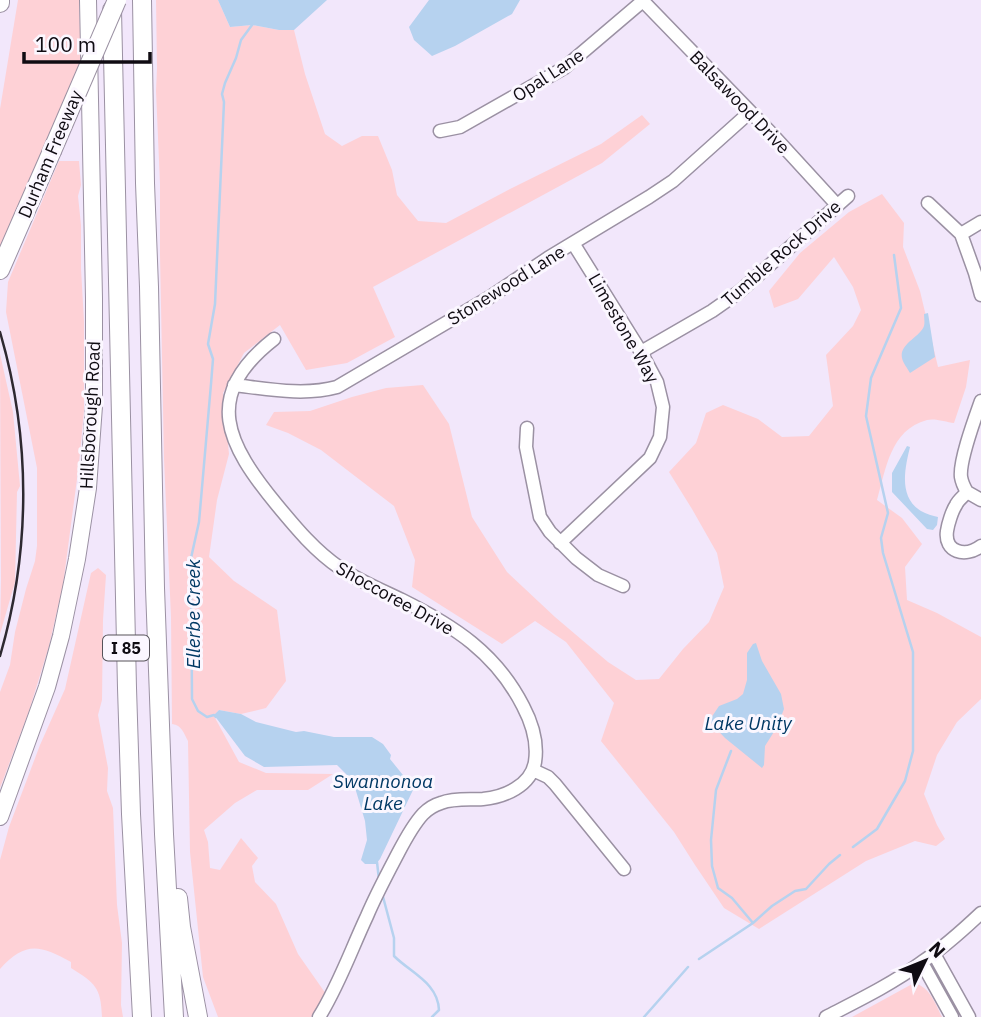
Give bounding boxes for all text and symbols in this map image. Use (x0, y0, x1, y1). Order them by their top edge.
scale bar (24, 21, 150, 65)
text: 100 m (35, 30, 96, 58)
street label: Opal Lane (508, 43, 588, 107)
street label: Balsawood Drive (685, 45, 795, 159)
street label: Durham Freeway (13, 87, 87, 221)
street label: Tumble Rock Drive (717, 195, 845, 311)
street label: Stonewood Lane (443, 240, 569, 330)
street label: Limestone Way (583, 269, 665, 387)
street label: Hillsborough Road (75, 340, 105, 490)
street label: Shoccoree Drive (332, 556, 458, 640)
water label: Ellerbe Creek (181, 558, 205, 669)
road number: I 85 (103, 636, 149, 660)
water label: Lake Unity (704, 711, 792, 735)
water label: Swannonoa Lake (333, 769, 433, 815)
north arrow (890, 926, 960, 996)
text: N (924, 936, 951, 963)

